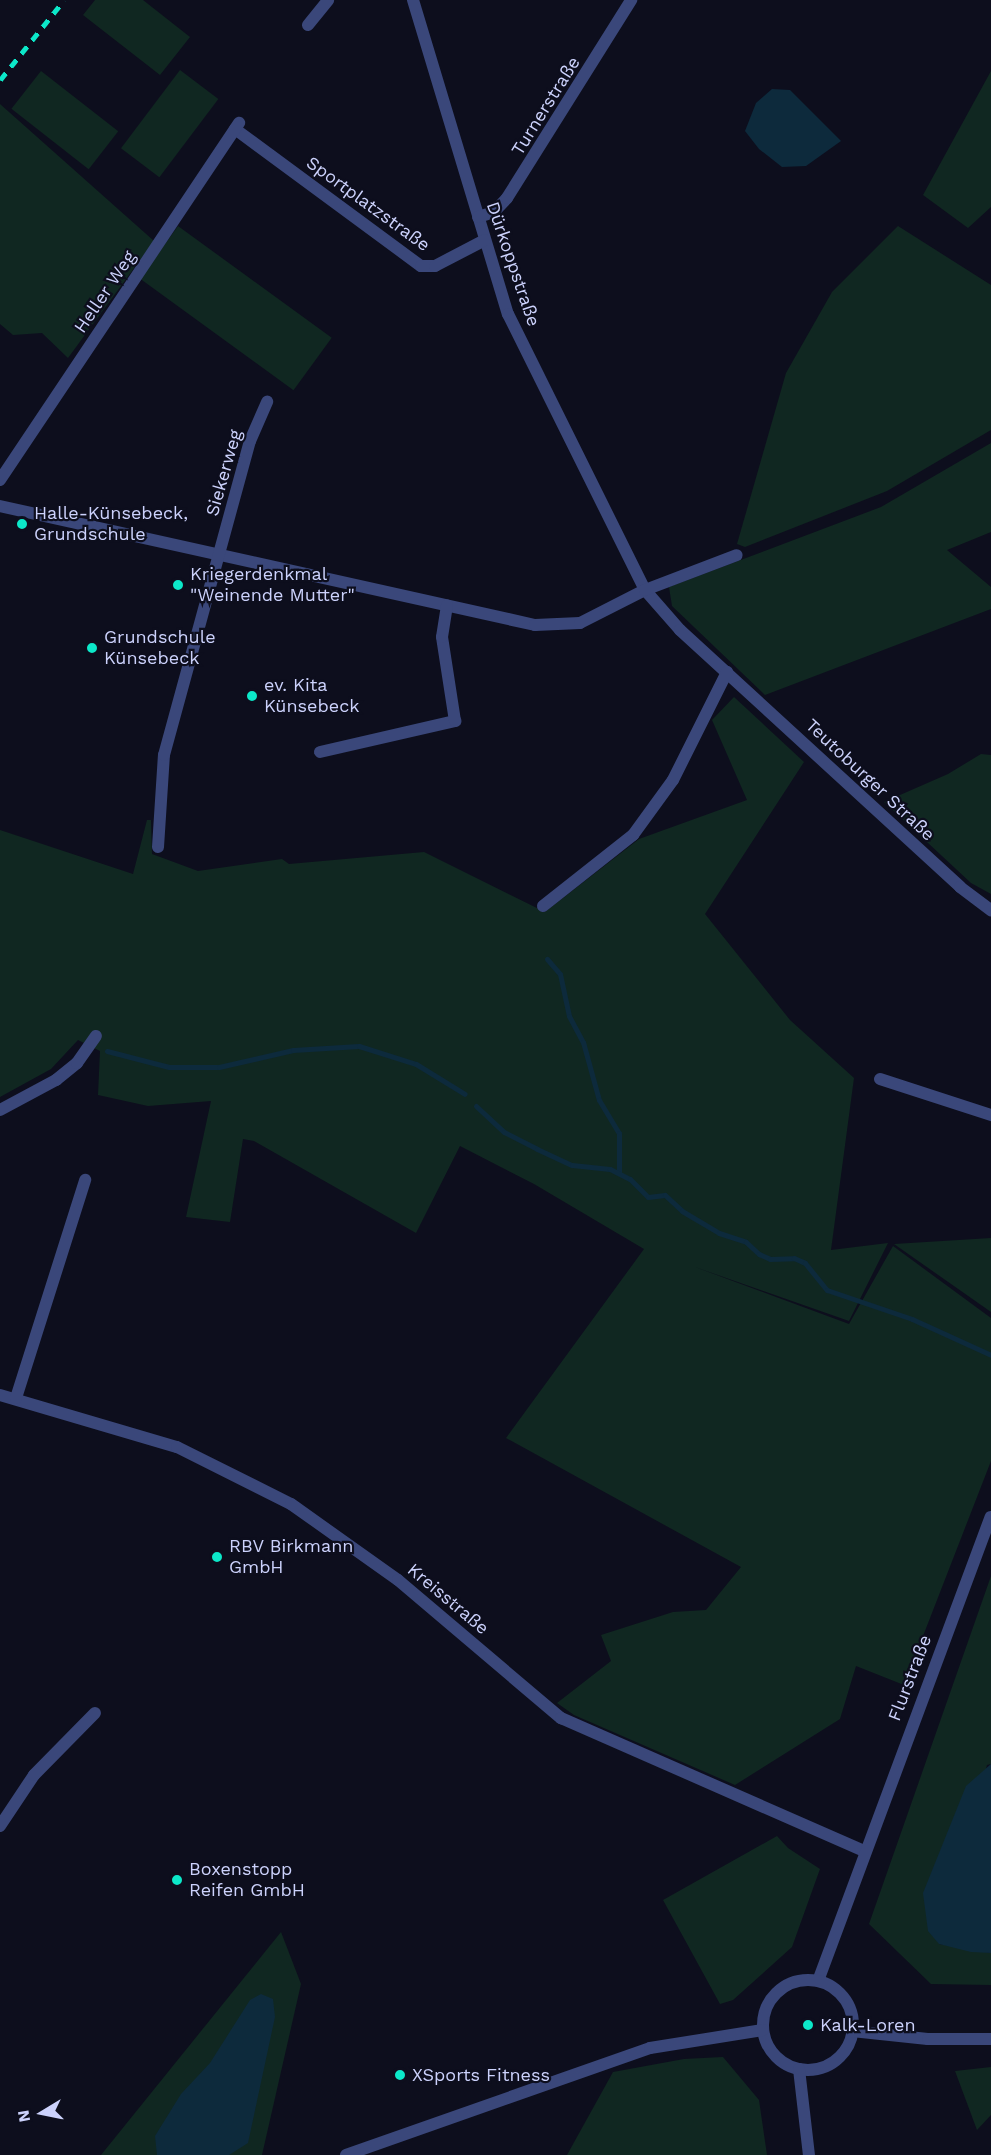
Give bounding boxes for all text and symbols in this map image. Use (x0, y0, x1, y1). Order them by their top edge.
street label: Turnerstraße (507, 53, 585, 159)
street label: Sportplatzstraße (302, 152, 434, 256)
street label: Dürkoppstraße (482, 199, 544, 329)
street label: Heller Weg (69, 247, 141, 337)
street label: Siekerweg (201, 427, 247, 519)
place label: Halle-Künsebeck, Grundschule (34, 503, 188, 546)
marker: Halle-Künsebeck, Grundschule (15, 517, 29, 531)
place label: Kriegerdenkmal "Weinende Mutter" (190, 564, 355, 606)
marker: Kriegerdenkmal "Weinende Mutter" (171, 578, 185, 592)
place label: Grundschule Künsebeck (104, 627, 216, 670)
marker: Grundschule Künsebeck (85, 641, 99, 655)
place label: ev. Kita Künsebeck (264, 675, 359, 718)
marker: ev. Kita Künsebeck (245, 689, 259, 703)
street label: Teutoburger Straße (801, 714, 939, 846)
place label: RBV Birkmann GmbH (229, 1536, 354, 1578)
marker: RBV Birkmann GmbH (210, 1550, 224, 1564)
street label: Kreisstraße (403, 1559, 493, 1639)
street label: Flurstraße (884, 1632, 936, 1724)
place label: Boxenstopp Reifen GmbH (189, 1859, 305, 1902)
marker: Boxenstopp Reifen GmbH (170, 1873, 184, 1887)
place label: Kalk-Loren (820, 2014, 916, 2036)
marker: Kalk-Loren (801, 2018, 815, 2032)
place label: XSports Fitness (412, 2064, 550, 2086)
marker: XSports Fitness (393, 2068, 407, 2082)
north arrow (12, 2083, 72, 2143)
text: N (13, 2109, 34, 2124)

